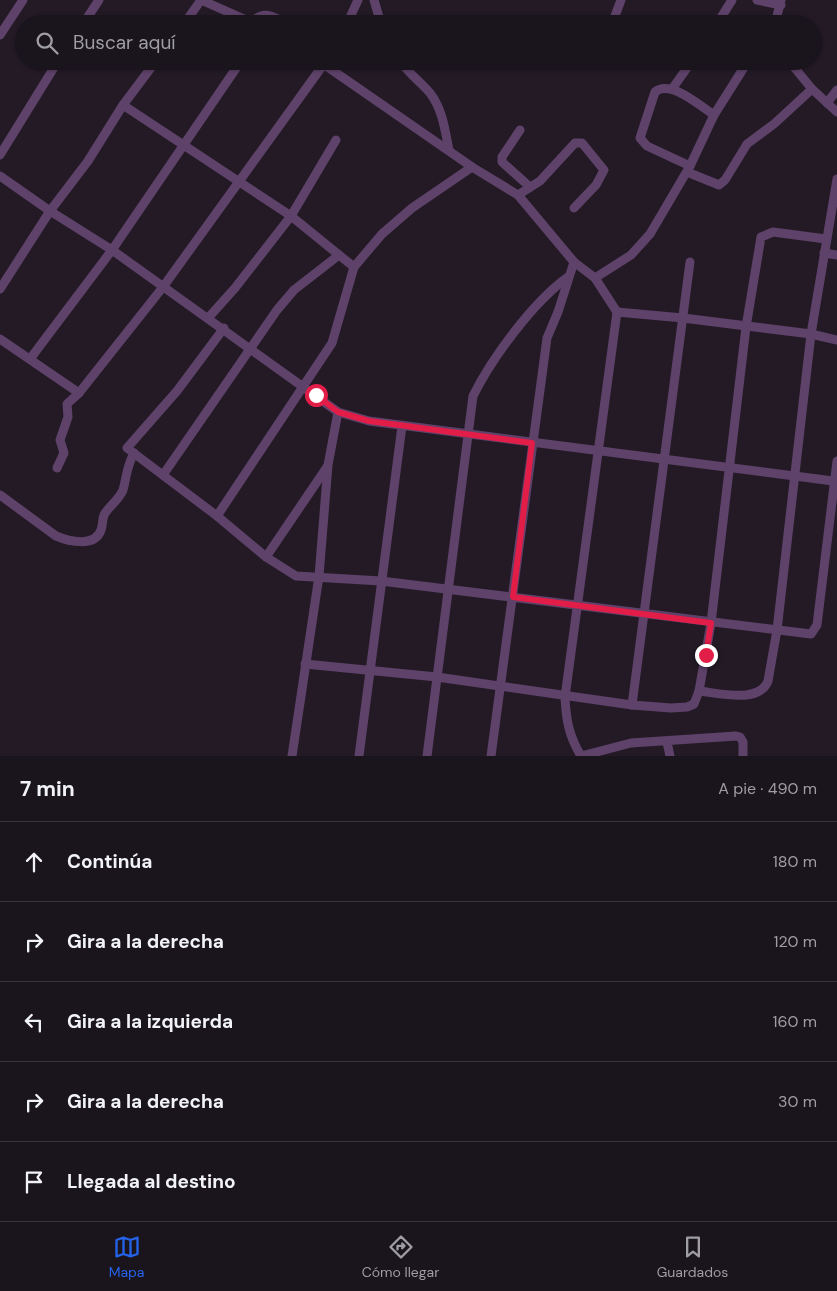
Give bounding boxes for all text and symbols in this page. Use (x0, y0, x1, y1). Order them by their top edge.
search box (15, 15, 822, 70)
icon: search (33, 29, 61, 57)
text: Buscar aquí (73, 30, 176, 55)
route start (305, 384, 328, 407)
route end (695, 644, 718, 667)
text: 7 min (20, 775, 75, 803)
text: A pie · 490 m (718, 778, 817, 799)
icon: ahead (20, 848, 48, 876)
text: Continúa (67, 849, 152, 874)
text: 180 m (773, 851, 817, 872)
icon: right (20, 928, 48, 956)
text: Gira a la derecha (67, 929, 224, 954)
text: 120 m (773, 931, 817, 952)
icon: left (20, 1008, 48, 1036)
text: Gira a la izquierda (67, 1009, 233, 1034)
text: 160 m (773, 1011, 817, 1032)
icon: right (20, 1088, 48, 1116)
text: Gira a la derecha (67, 1089, 224, 1114)
text: 30 m (778, 1091, 817, 1112)
icon: arrive (20, 1168, 48, 1196)
text: Llegada al destino (67, 1169, 236, 1194)
tab: Mapa (109, 1233, 144, 1281)
tab: Cómo llegar (362, 1233, 439, 1281)
tab: Guardados (657, 1233, 728, 1281)

